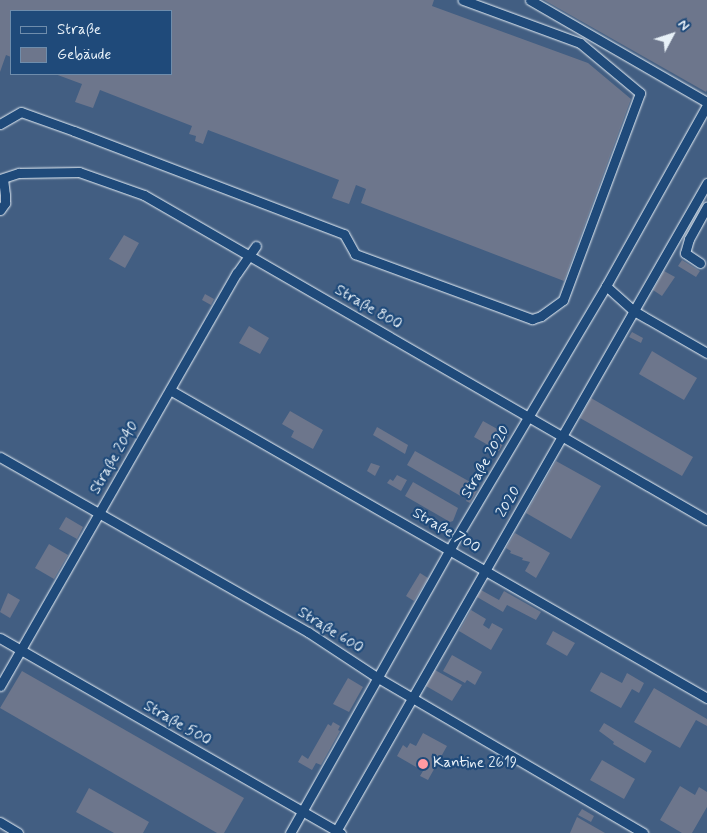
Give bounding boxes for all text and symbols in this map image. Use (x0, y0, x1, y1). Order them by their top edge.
legend (10, 10, 172, 75)
north arrow (647, 10, 697, 60)
text: N (674, 16, 693, 35)
text: Straße (57, 20, 101, 40)
text: Gebäude (57, 45, 111, 65)
street label: Straße 800 (331, 282, 405, 334)
street label: Straße 2040 (87, 418, 143, 498)
street label: Straße 2020 (458, 422, 514, 502)
street label: 2020 (493, 483, 525, 521)
street label: Straße 700 (409, 504, 483, 558)
street label: Straße 600 (294, 604, 366, 658)
street label: Straße 500 (140, 697, 214, 751)
place label: Kantine 2619 (433, 755, 517, 773)
marker: Kantine 2619 (417, 758, 429, 770)

